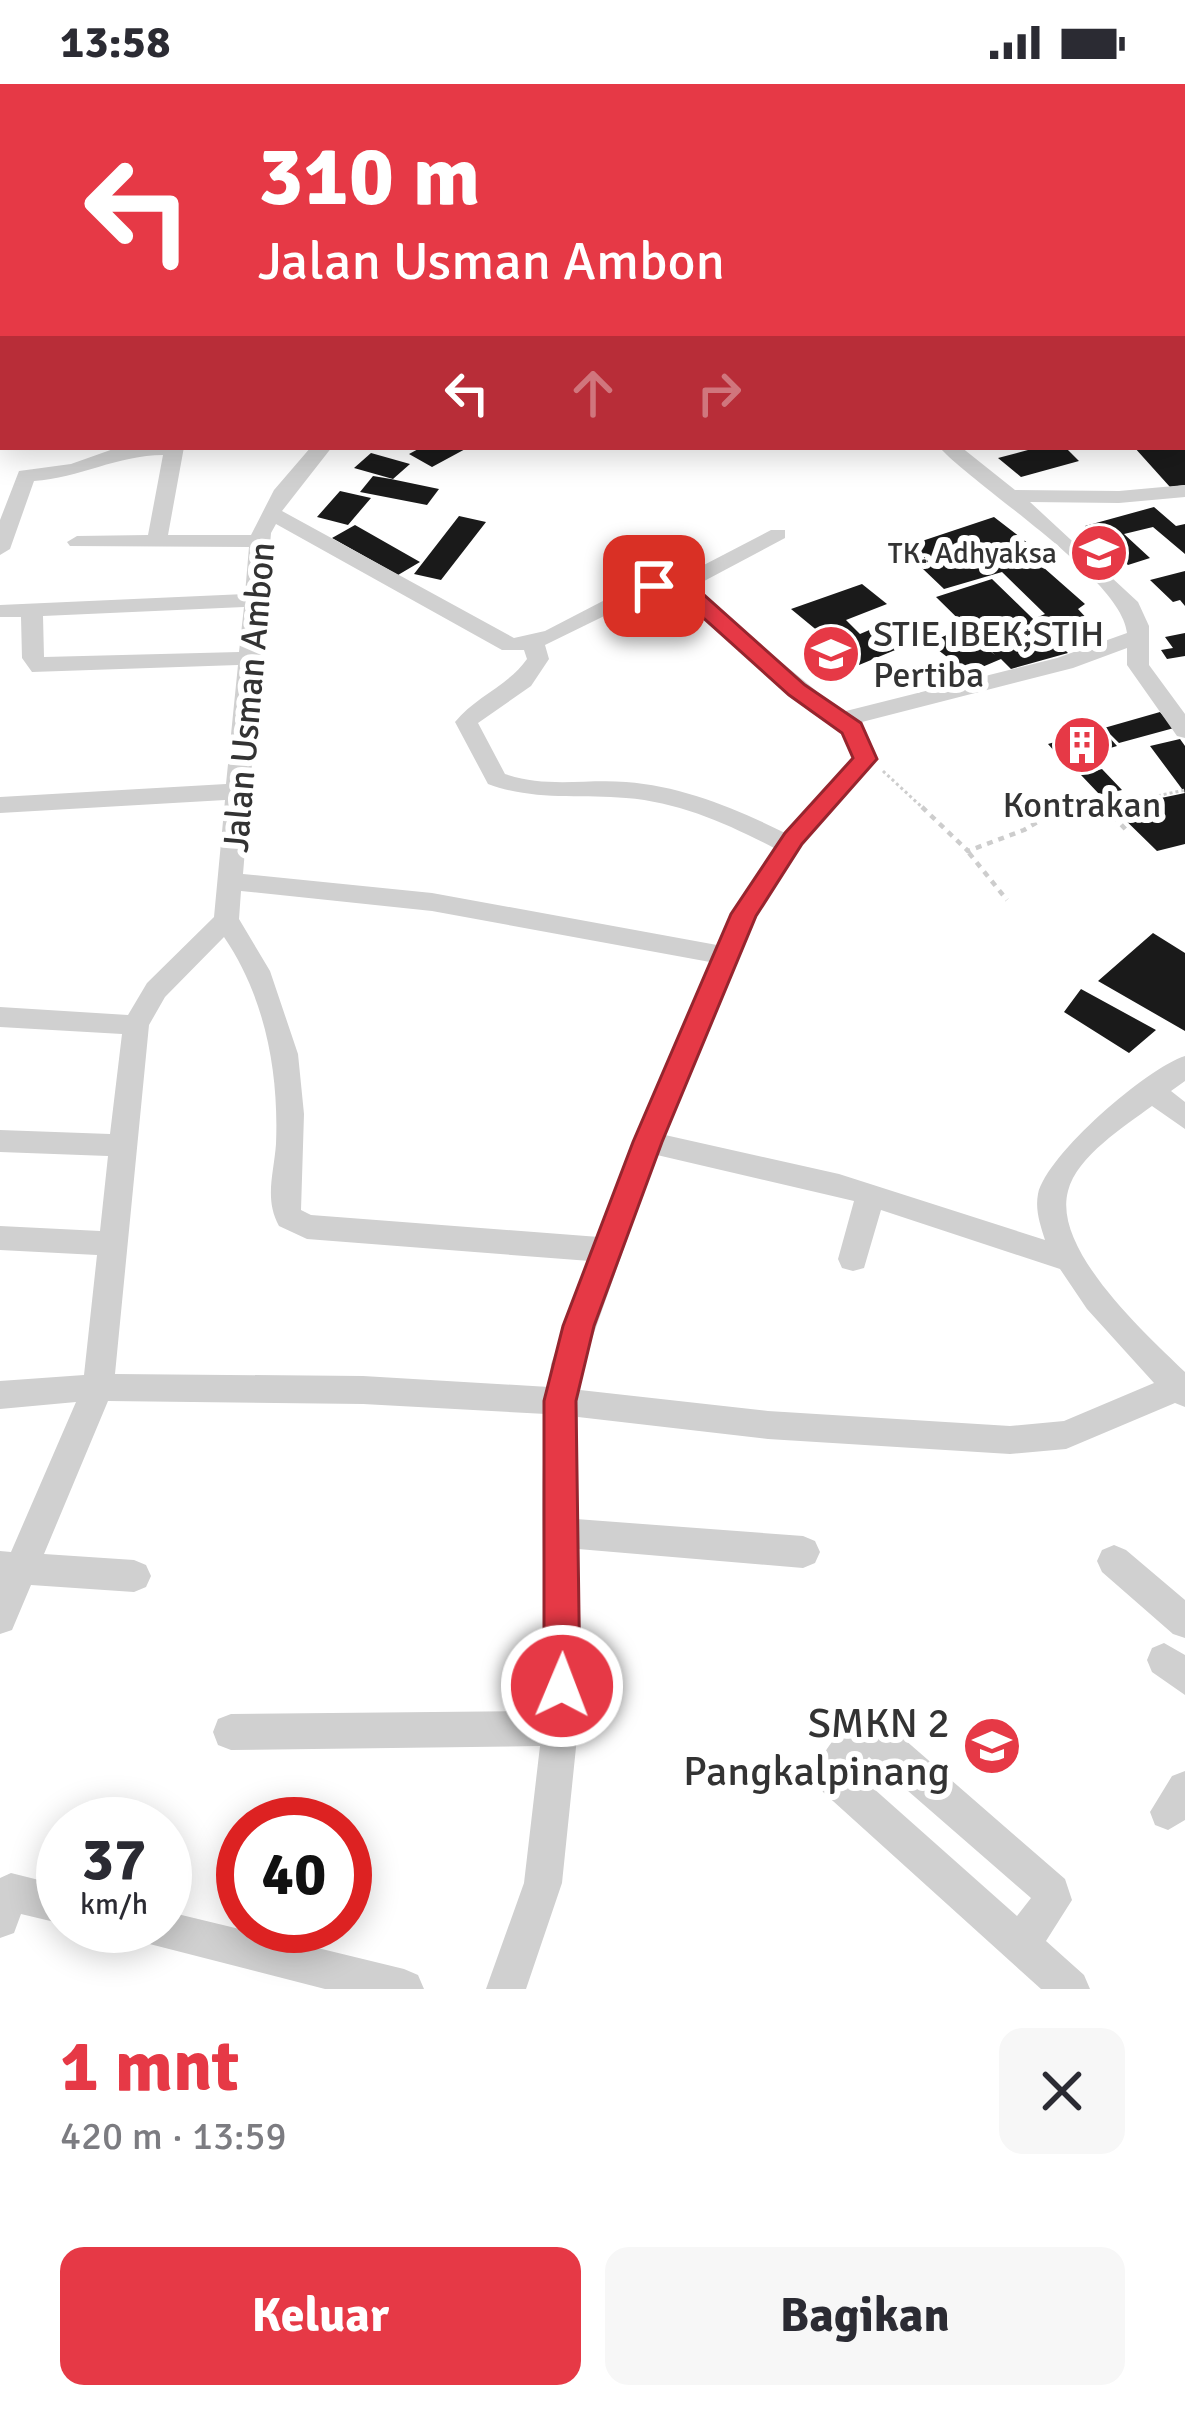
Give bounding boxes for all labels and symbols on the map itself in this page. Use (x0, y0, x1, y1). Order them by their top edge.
school or university icon: TK. Adhyaksa (1068, 522, 1130, 584)
pin (603, 535, 705, 637)
place label: TK. Adhyaksa (888, 535, 1057, 572)
street label: Jalan Usman Ambon (214, 540, 285, 854)
place label: STIE IBEK;STIH Pertiba (873, 612, 1104, 698)
school or university icon: STIE IBEK;STIH Pertiba (800, 623, 862, 685)
building icon: Kontrakan (1051, 714, 1113, 776)
place label: Kontrakan (1003, 783, 1162, 828)
position arrow (499, 1623, 625, 1749)
place label: SMKN 2 Pangkalpinang (683, 1698, 950, 1797)
school or university icon: SMKN 2 Pangkalpinang (961, 1715, 1023, 1777)
speed limit sign: 40 (216, 1797, 372, 1953)

